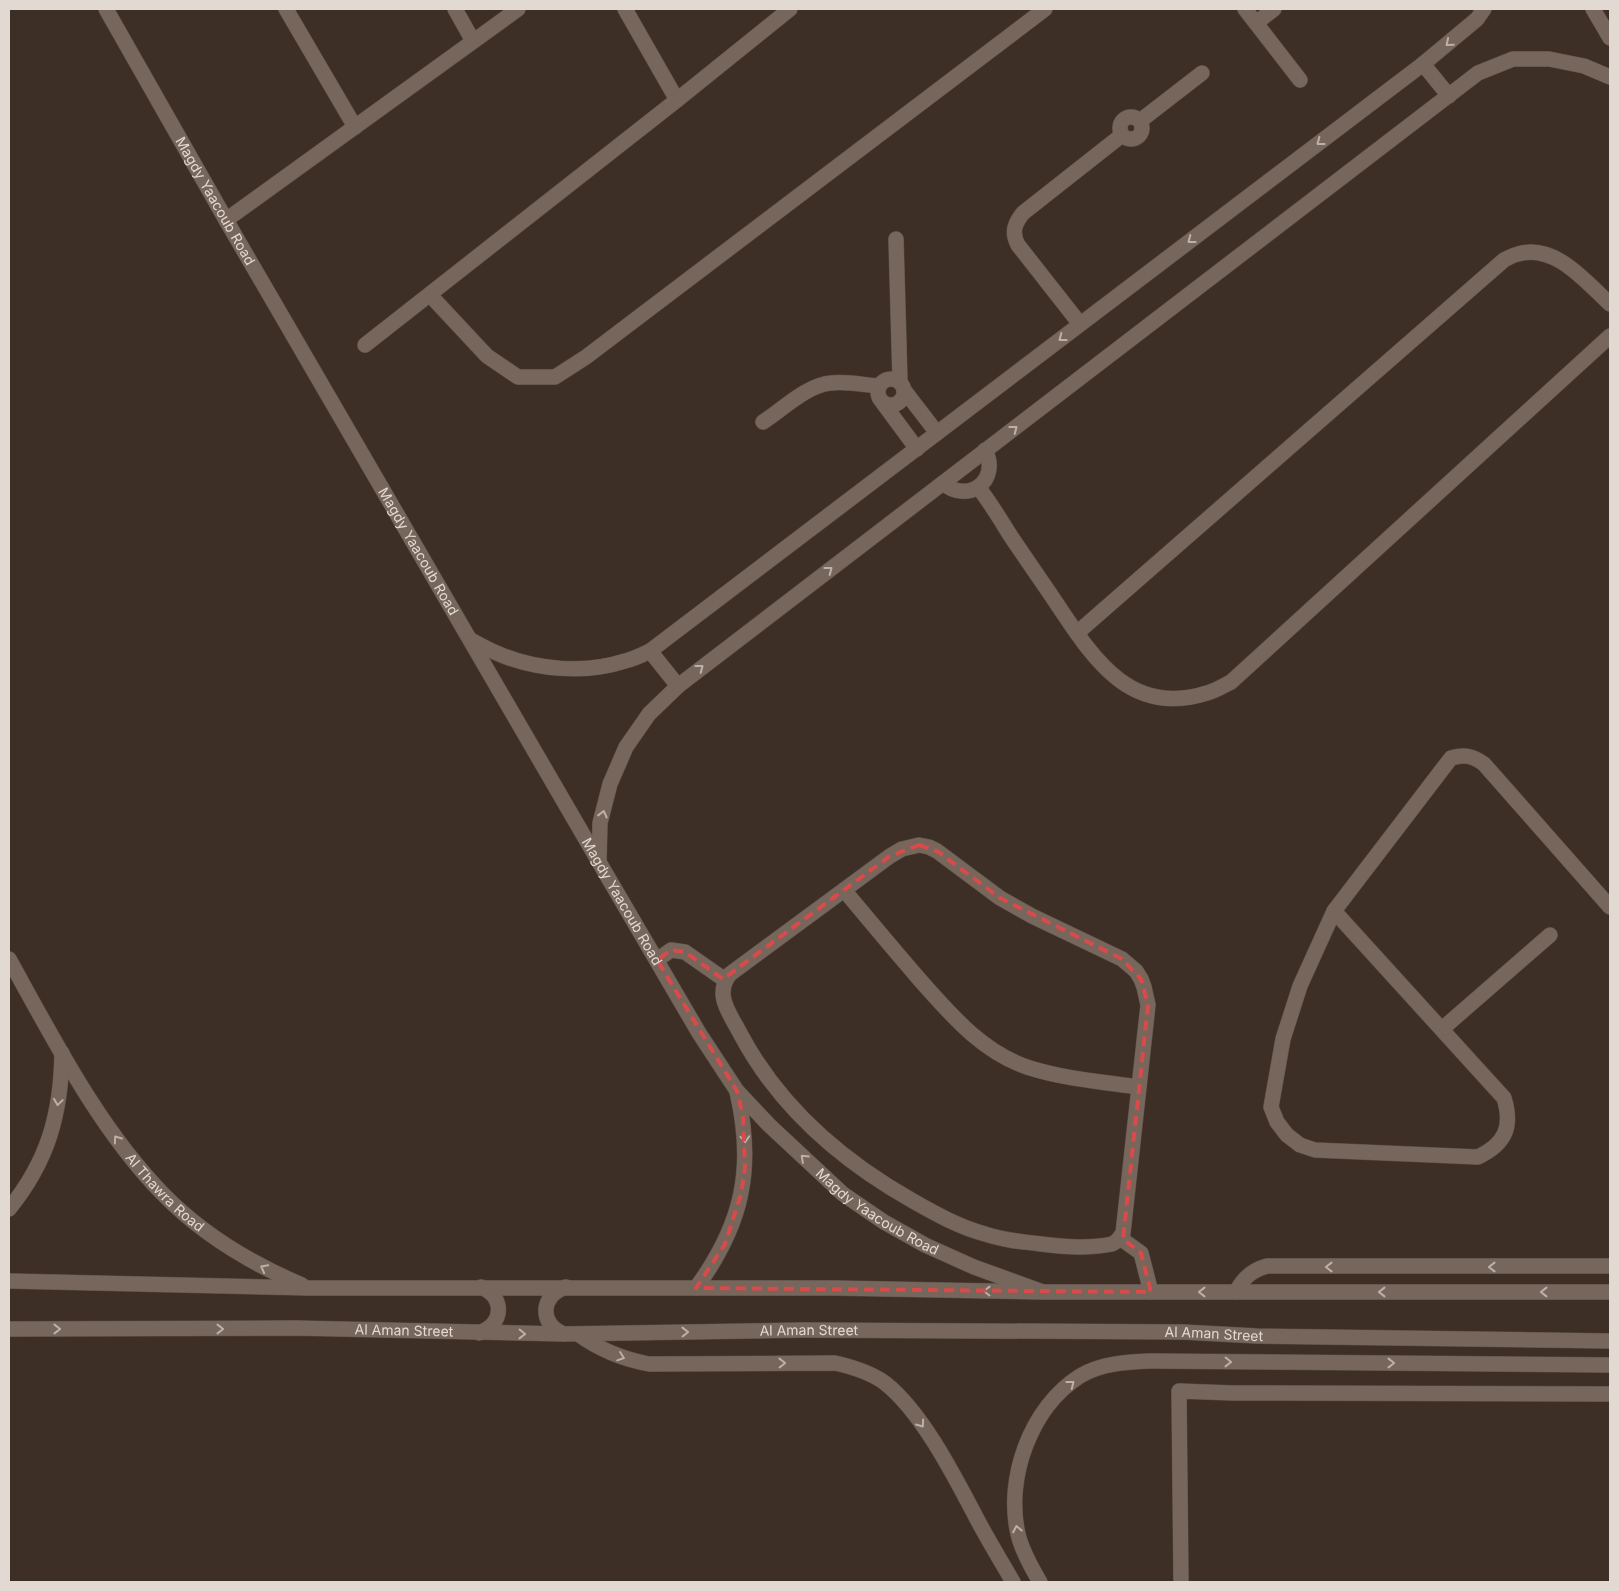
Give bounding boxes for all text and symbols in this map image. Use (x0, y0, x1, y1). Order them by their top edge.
one-way arrow (1446, 37, 1455, 46)
street label: Magdy Yaacoub Road (172, 134, 259, 268)
one-way arrow (1317, 136, 1326, 145)
one-way arrow (1187, 234, 1197, 243)
one-way arrow (1059, 333, 1068, 341)
one-way arrow (1008, 426, 1017, 434)
street label: Magdy Yaacoub Road (375, 484, 463, 618)
one-way arrow (823, 567, 833, 576)
one-way arrow (694, 666, 703, 674)
one-way arrow (597, 809, 608, 818)
street label: Magdy Yaacoub Road (579, 834, 666, 968)
one-way arrow (54, 1097, 64, 1106)
one-way arrow (114, 1135, 123, 1145)
one-way arrow (739, 1135, 750, 1143)
street label: Al Thawra Road (122, 1149, 208, 1235)
one-way arrow (801, 1155, 810, 1164)
street label: Magdy Yaacoub Road (813, 1164, 942, 1258)
one-way arrow (1325, 1262, 1332, 1272)
one-way arrow (1487, 1262, 1495, 1272)
one-way arrow (261, 1264, 270, 1274)
one-way arrow (982, 1286, 990, 1296)
one-way arrow (1197, 1287, 1205, 1297)
one-way arrow (1377, 1287, 1385, 1297)
one-way arrow (1540, 1287, 1548, 1297)
street label: Al Aman Street (355, 1320, 454, 1340)
street label: Al Aman Street (759, 1321, 859, 1339)
one-way arrow (216, 1323, 224, 1334)
street label: Al Aman Street (1165, 1323, 1264, 1344)
one-way arrow (54, 1324, 62, 1334)
one-way arrow (682, 1327, 689, 1337)
one-way arrow (519, 1328, 527, 1339)
one-way arrow (616, 1351, 624, 1361)
one-way arrow (778, 1357, 786, 1368)
one-way arrow (1225, 1357, 1233, 1367)
one-way arrow (1388, 1358, 1395, 1368)
one-way arrow (1065, 1381, 1074, 1389)
one-way arrow (915, 1419, 924, 1428)
one-way arrow (1013, 1524, 1023, 1533)

